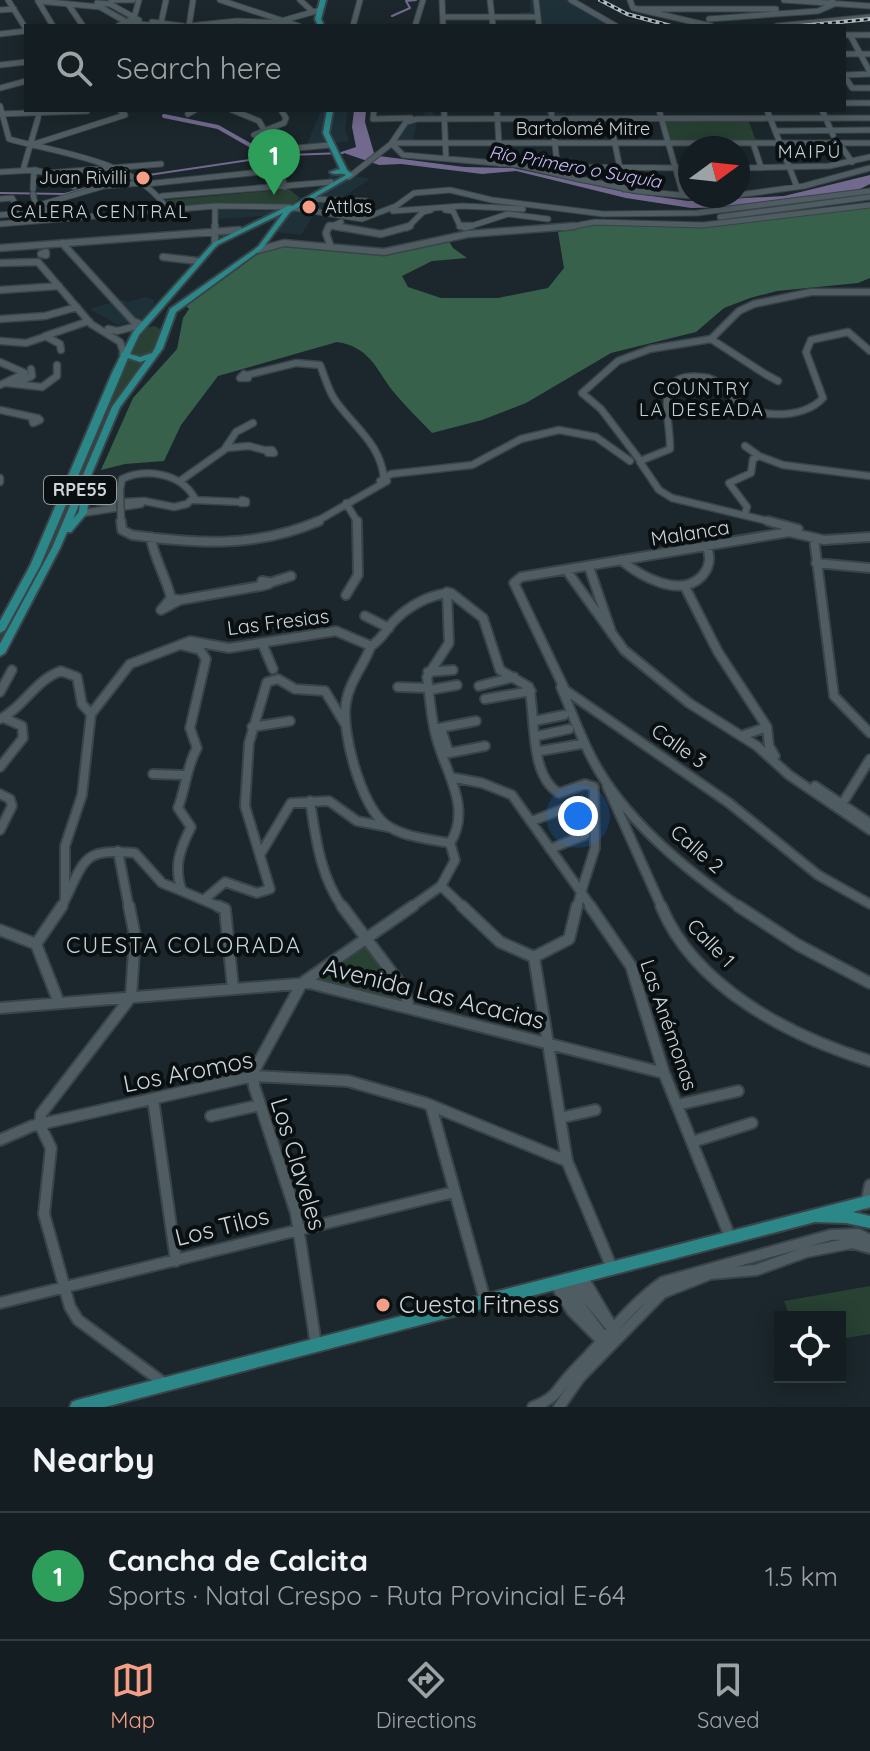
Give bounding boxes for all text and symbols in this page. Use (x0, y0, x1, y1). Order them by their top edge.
search box (24, 24, 846, 112)
icon: search (52, 46, 96, 90)
text: Search here (116, 49, 282, 87)
street label: Bartolomé Mitre (516, 117, 650, 140)
pin: 1 (248, 129, 300, 195)
north arrow (678, 136, 750, 208)
water label: Río Primero o Suquía (487, 140, 664, 193)
district label: MAIPÚ (778, 140, 842, 163)
place label: Juan Rivilli (39, 166, 127, 189)
marker: Juan Rivilli (134, 169, 152, 187)
place label: Attlas (325, 195, 372, 218)
marker: Attlas (300, 198, 318, 216)
district label: CALERA CENTRAL (10, 200, 190, 223)
district label: COUNTRY LA DESEADA (639, 377, 765, 421)
road number: RPE55 (44, 476, 116, 504)
street label: Malanca (649, 514, 731, 551)
street label: Las Fresias (226, 603, 330, 640)
street label: Calle 3 (647, 718, 712, 773)
your location (558, 796, 598, 836)
street label: Calle 2 (666, 819, 729, 878)
street label: Calle 1 (682, 913, 741, 972)
district label: CUESTA COLORADA (66, 931, 302, 959)
street label: Avenida Las Acacias (321, 951, 548, 1035)
street label: Las Anémonas (635, 956, 704, 1094)
street label: Los Aromos (120, 1044, 255, 1098)
street label: Los Claveles (265, 1094, 333, 1233)
street label: Los Tilos (172, 1200, 272, 1252)
place label: Cuesta Fitness (399, 1289, 559, 1319)
marker: Cuesta Fitness (374, 1296, 392, 1314)
map controls (774, 1311, 846, 1383)
button: locate (774, 1311, 846, 1383)
text: Nearby (32, 1438, 155, 1481)
text: Cancha de Calcita (108, 1541, 368, 1579)
text: 1 (53, 1560, 63, 1593)
text: 1.5 km (765, 1560, 838, 1593)
text: Sports · Natal Crespo - Ruta Provincial E-64 (108, 1579, 626, 1612)
tab: Map (110, 1658, 155, 1734)
tab: Directions (376, 1658, 476, 1734)
tab: Saved (697, 1658, 760, 1734)

